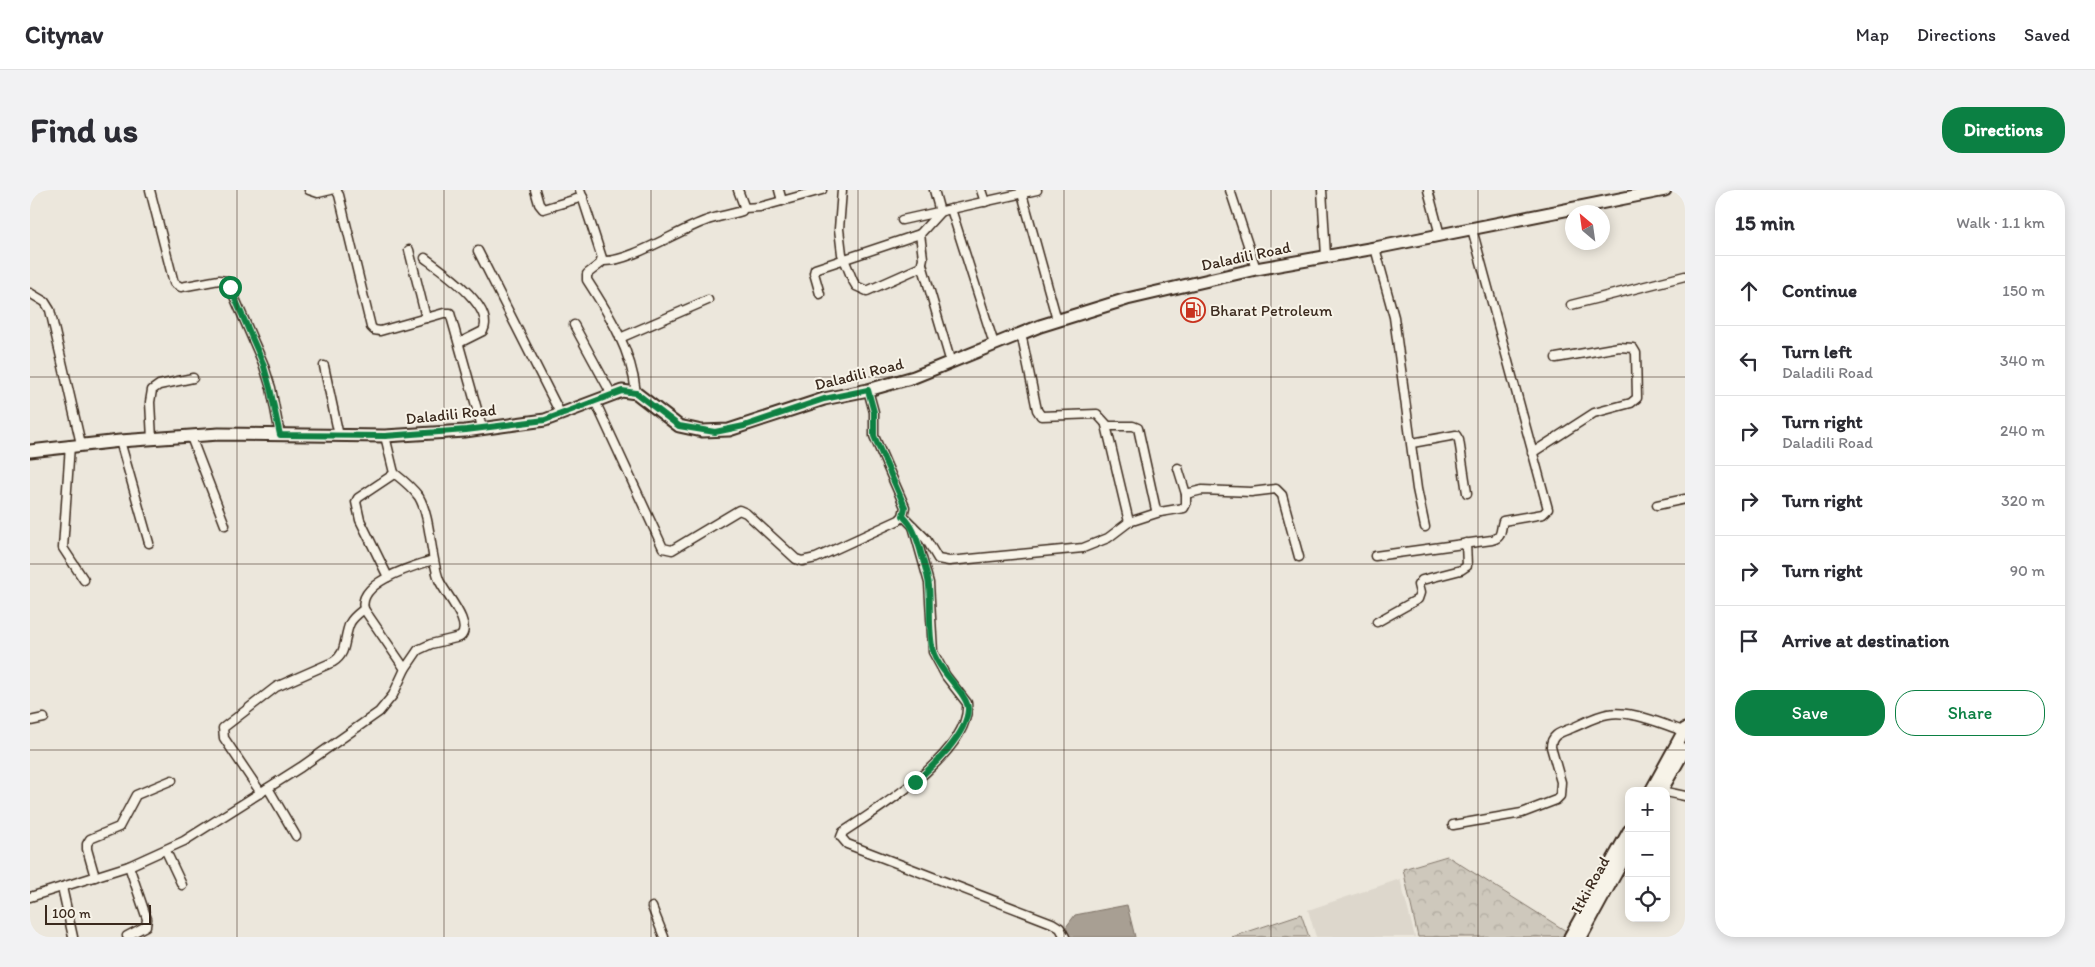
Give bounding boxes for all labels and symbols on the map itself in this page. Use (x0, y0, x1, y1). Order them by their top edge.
north arrow (1565, 205, 1610, 250)
street label: Daladili Road (1199, 237, 1293, 275)
route start (219, 276, 242, 299)
fuel station icon: Bharat Petroleum (1180, 297, 1206, 323)
place label: Bharat Petroleum (1210, 301, 1333, 320)
street label: Daladili Road (813, 354, 906, 394)
street label: Daladili Road (405, 400, 497, 428)
route end (904, 771, 927, 794)
street label: Itki Road (1567, 853, 1614, 917)
scale bar (45, 902, 151, 925)

